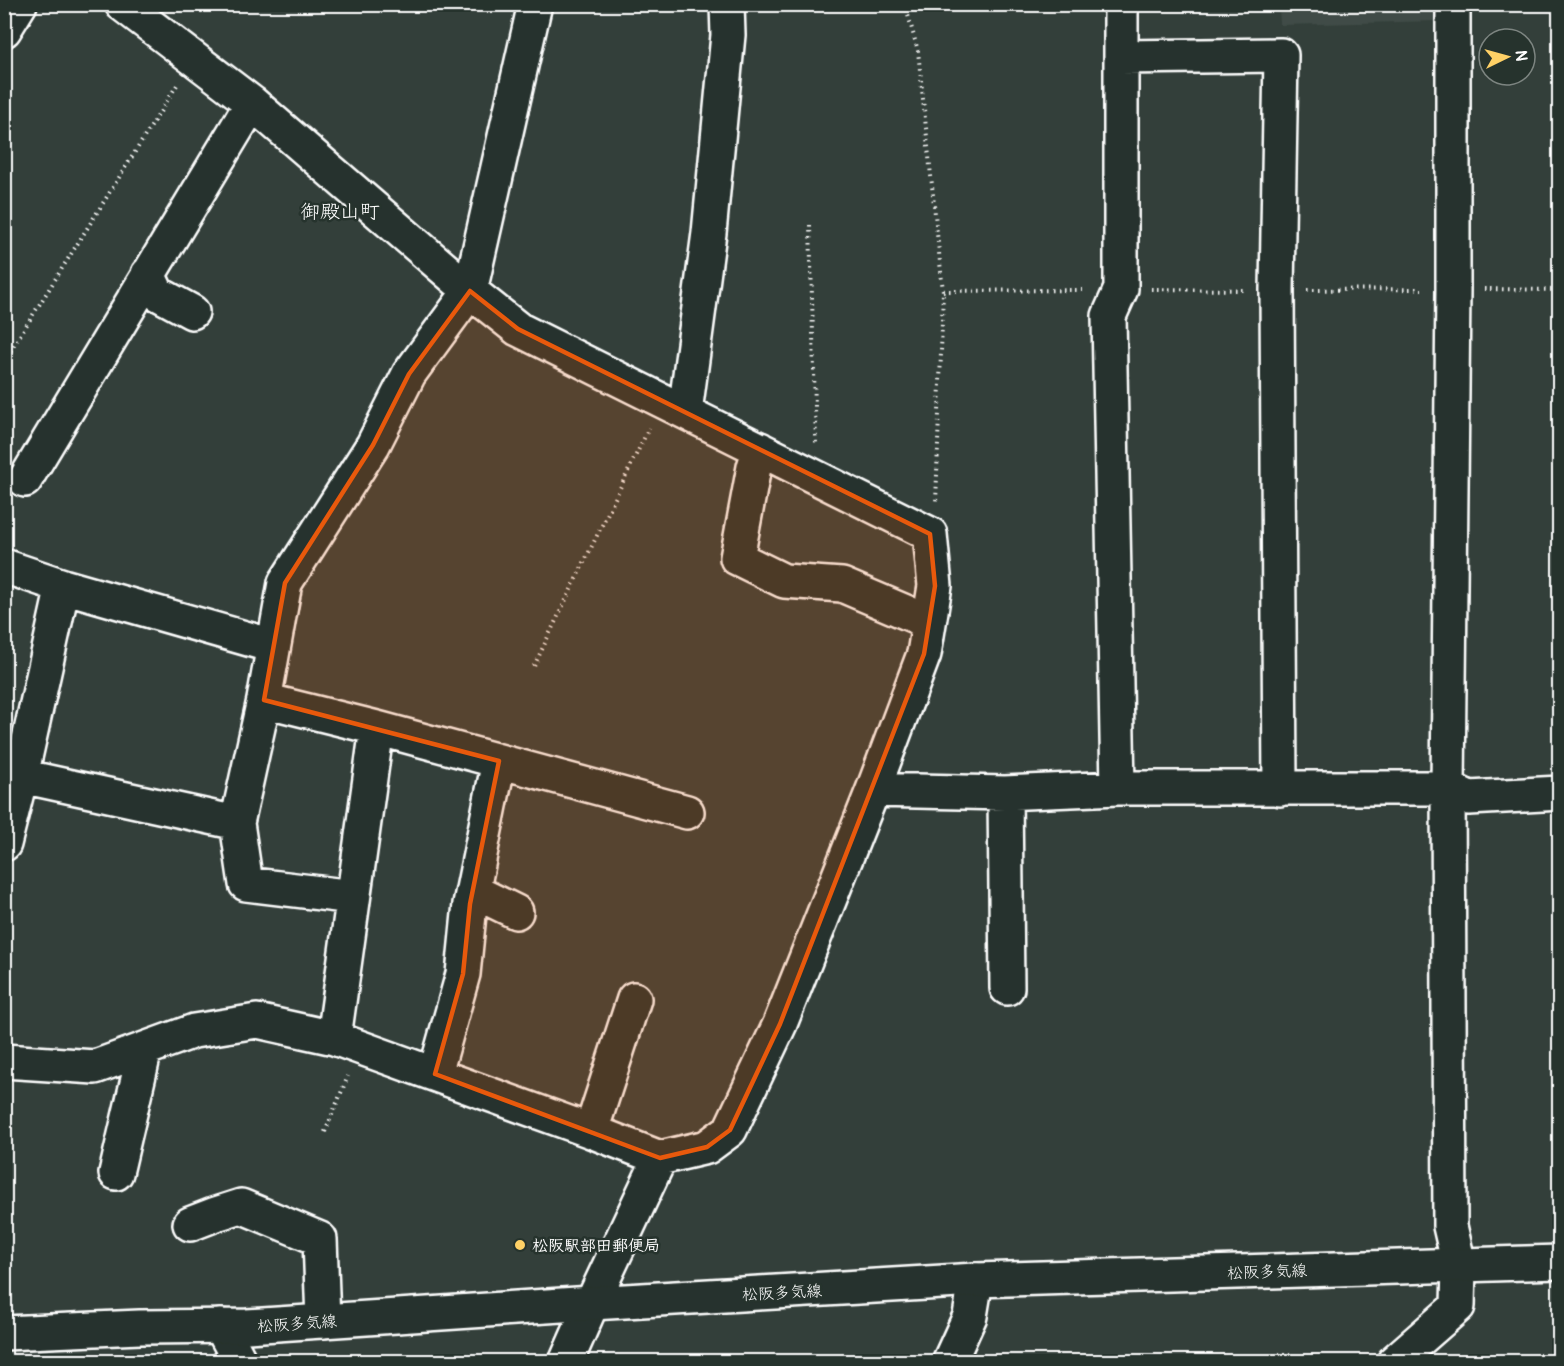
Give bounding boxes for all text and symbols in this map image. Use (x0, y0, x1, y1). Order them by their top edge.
north arrow (1477, 27, 1537, 87)
text: N (1511, 50, 1531, 62)
district label: 御殿山町 (300, 199, 380, 224)
place label: 松阪駅部田郵便局 (532, 1236, 660, 1256)
marker: 松阪駅部田郵便局 (513, 1238, 527, 1252)
street label: 松阪多気線 (1227, 1261, 1307, 1283)
street label: 松阪多気線 (742, 1281, 823, 1305)
street label: 松阪多気線 (256, 1311, 338, 1337)

